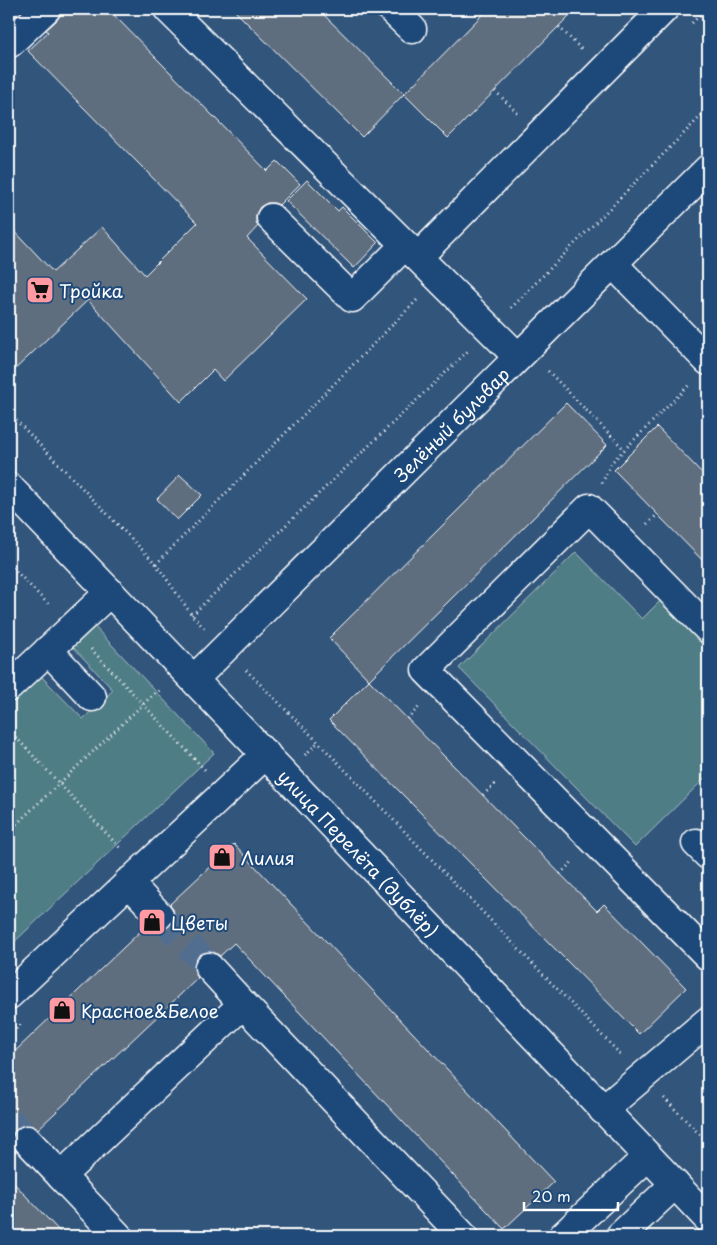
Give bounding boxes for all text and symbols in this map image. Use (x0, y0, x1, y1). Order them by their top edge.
supermarket icon: Тройка (25, 275, 55, 305)
place label: Тройка (59, 277, 124, 304)
street label: Зелёный бульвар (387, 360, 515, 488)
street label: улица Перелёта (дублёр) (272, 763, 446, 943)
shop icon: Лилия (207, 842, 237, 872)
place label: Лилия (241, 844, 295, 871)
shop icon: Цветы (137, 907, 167, 937)
place label: Цветы (171, 909, 228, 936)
shop icon: Красное&Белое (47, 995, 77, 1025)
place label: Красное&Белое (81, 997, 219, 1024)
scale bar (524, 1180, 618, 1212)
text: 20 m (532, 1184, 571, 1207)

